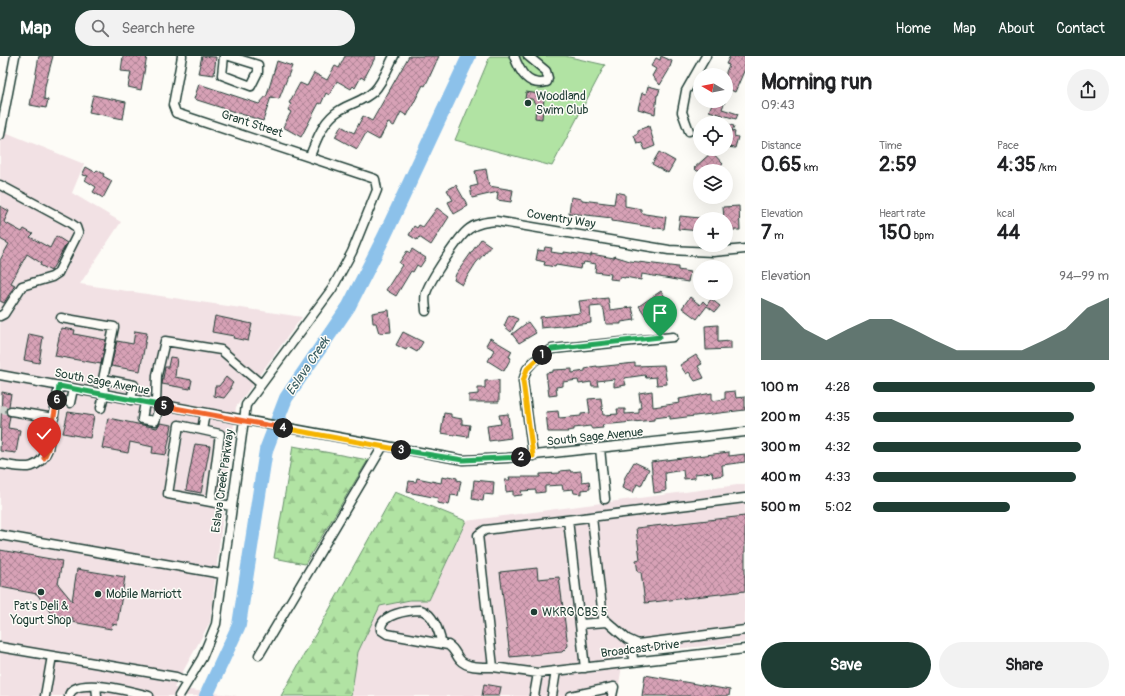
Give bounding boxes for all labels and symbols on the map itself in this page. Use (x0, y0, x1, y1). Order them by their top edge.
north arrow (693, 68, 733, 108)
place label: Woodland Swim Club (536, 89, 589, 118)
marker: Woodland Swim Club (523, 98, 533, 108)
street label: Grant Street (219, 107, 285, 141)
street label: Coventry Way (526, 206, 596, 232)
pin (643, 296, 677, 337)
water label: Eslava Creek (283, 332, 334, 398)
pin: 1 (532, 345, 552, 365)
street label: South Sage Avenue (53, 365, 151, 399)
pin: 6 (47, 390, 67, 410)
pin: 5 (154, 396, 174, 416)
pin (27, 417, 61, 458)
pin: 4 (273, 418, 293, 438)
street label: South Sage Avenue (546, 424, 644, 450)
street label: Eslava Creek Parkway (208, 428, 238, 534)
pin: 3 (391, 440, 411, 460)
pin: 2 (511, 447, 531, 467)
marker: Pat's Deli & Yogurt Shop (36, 587, 46, 597)
place label: Mobile Marriott (106, 587, 182, 602)
marker: Mobile Marriott (93, 589, 103, 599)
place label: Pat's Deli & Yogurt Shop (10, 599, 72, 628)
place label: WKRG CBS 5 (542, 605, 607, 620)
marker: WKRG CBS 5 (529, 607, 539, 617)
street label: Broadcast Drive (600, 637, 680, 661)

